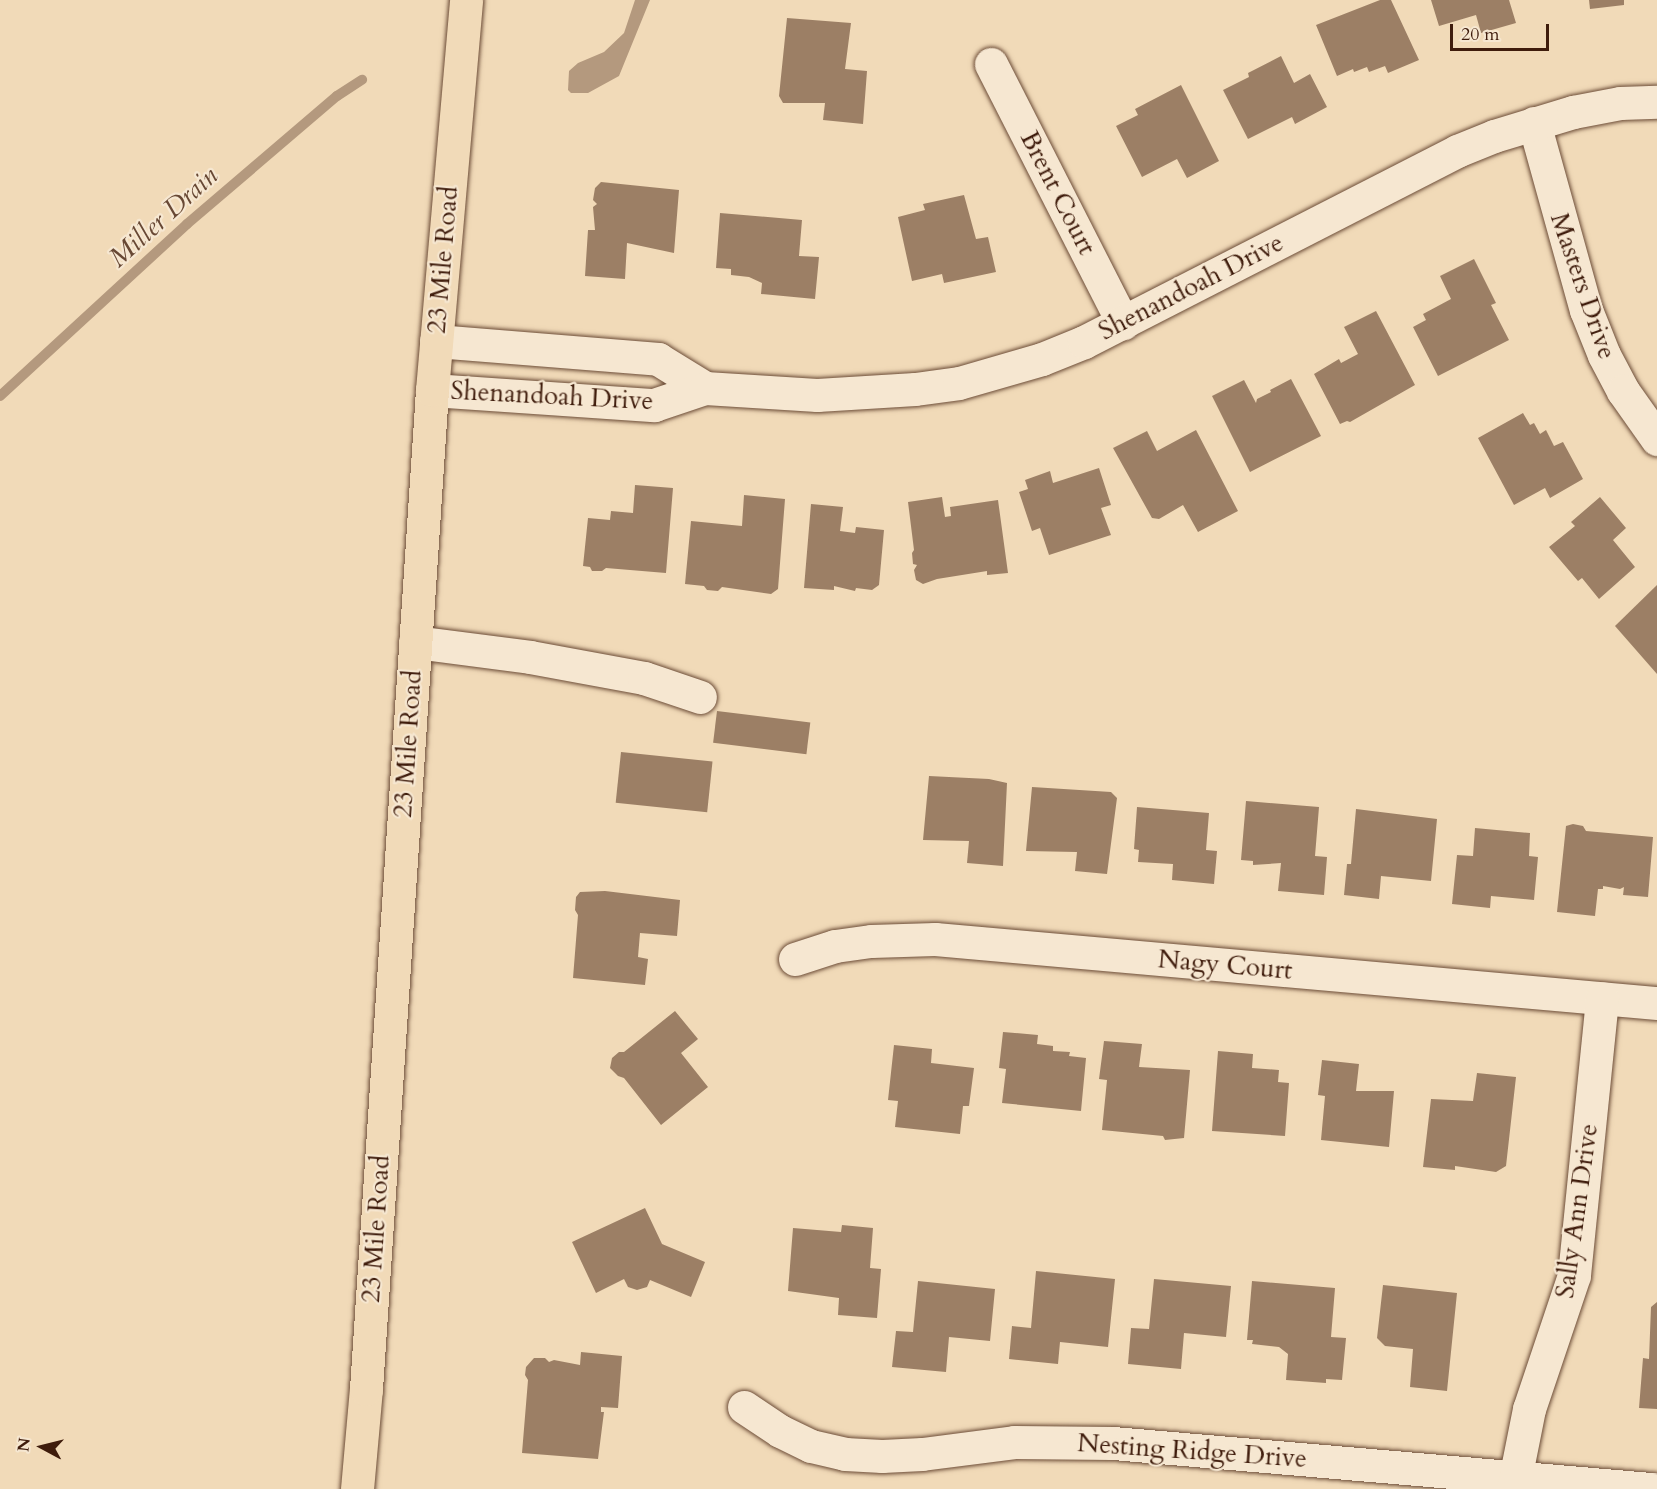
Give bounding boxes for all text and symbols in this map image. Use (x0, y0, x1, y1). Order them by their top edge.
scale bar (1453, 12, 1552, 50)
text: 20 m (1461, 22, 1500, 47)
street label: Brent Court (1013, 126, 1103, 260)
water label: Miller Drain (102, 160, 224, 274)
street label: 23 Mile Road (421, 185, 465, 335)
street label: Masters Drive (1543, 209, 1623, 363)
street label: Shenandoah Drive (1093, 227, 1289, 347)
street label: Shenandoah Drive (450, 375, 654, 417)
street label: 23 Mile Road (387, 669, 429, 819)
street label: Nagy Court (1157, 944, 1293, 986)
street label: Sally Ann Drive (1549, 1122, 1605, 1300)
street label: 23 Mile Road (355, 1154, 397, 1304)
north arrow (12, 1417, 72, 1477)
street label: Nesting Ridge Drive (1076, 1427, 1308, 1475)
text: N (12, 1437, 36, 1453)

